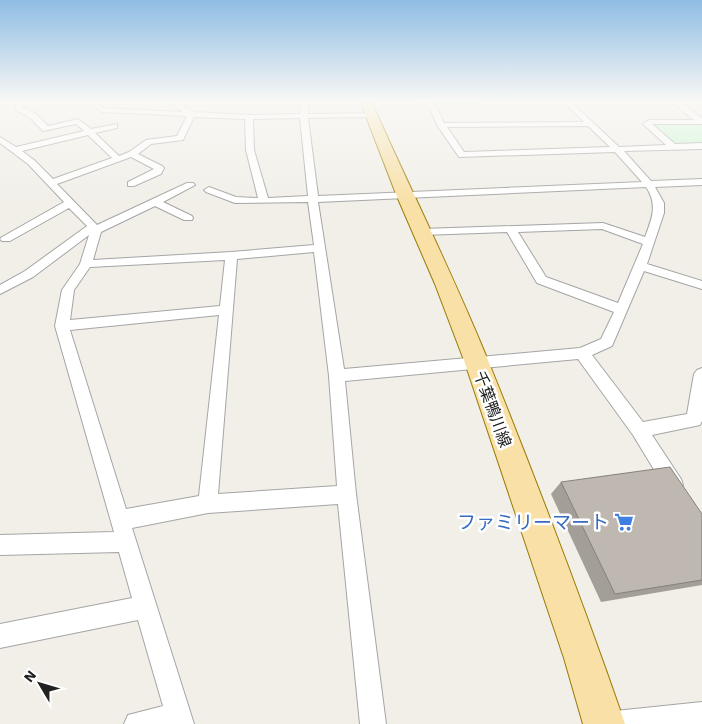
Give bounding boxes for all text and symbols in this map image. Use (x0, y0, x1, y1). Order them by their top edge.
street label: 千葉鴨川線 (470, 368, 515, 450)
place label: ファミリーマート (457, 511, 609, 534)
supermarket icon: ファミリーマート (613, 511, 635, 533)
north arrow (15, 659, 65, 709)
text: N (20, 667, 39, 685)

